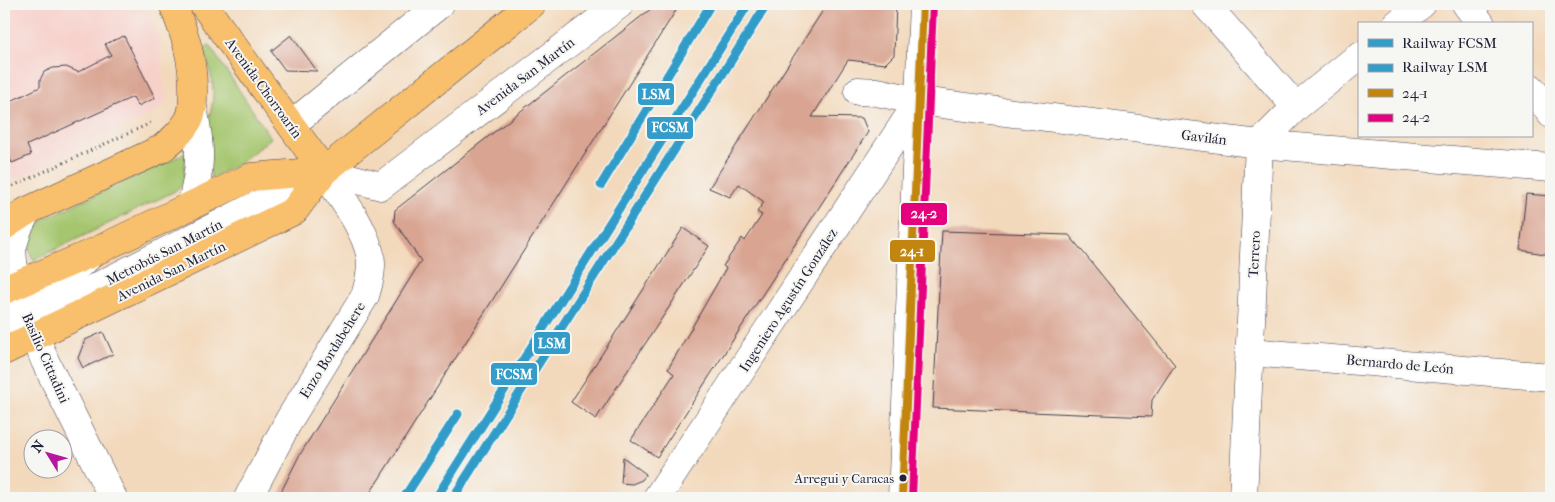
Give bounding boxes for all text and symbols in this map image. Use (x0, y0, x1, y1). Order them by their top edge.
legend (1358, 22, 1532, 138)
street label: Avenida Chorroarín (221, 34, 306, 142)
street label: Avenida San Martín (472, 34, 578, 120)
text: Railway FCSM (1402, 34, 1497, 52)
text: Railway LSM (1402, 58, 1488, 76)
line badge: LSM (637, 82, 675, 106)
text: 24-1 (1402, 84, 1428, 102)
text: LSM (642, 86, 670, 103)
text: 24-2 (1402, 108, 1430, 126)
line badge: FCSM (646, 116, 694, 140)
text: FCSM (651, 119, 689, 136)
street label: Gavilán (1180, 126, 1228, 149)
line badge: 24-2 (900, 202, 948, 226)
text: 24-2 (911, 205, 937, 222)
street label: Metrobús San Martín (103, 216, 225, 289)
street label: Ingeniero Agustín González (736, 225, 841, 375)
street label: Terrero (1245, 230, 1264, 278)
street label: Avenida San Martín (113, 238, 228, 306)
line badge: 24-1 (889, 239, 936, 263)
text: 24-1 (900, 243, 924, 260)
street label: Enzo Bordabehere (296, 299, 369, 402)
street label: Basilio Cittadini (18, 311, 73, 406)
line badge: LSM (533, 331, 571, 355)
text: LSM (538, 335, 566, 352)
street label: Bernardo de León (1345, 351, 1455, 378)
line badge: FCSM (490, 362, 538, 386)
text: FCSM (495, 366, 533, 383)
north arrow (22, 430, 72, 480)
text: N (28, 437, 48, 456)
place label: Arregui y Caracas (793, 471, 894, 486)
marker: Arregui y Caracas (898, 473, 908, 483)

